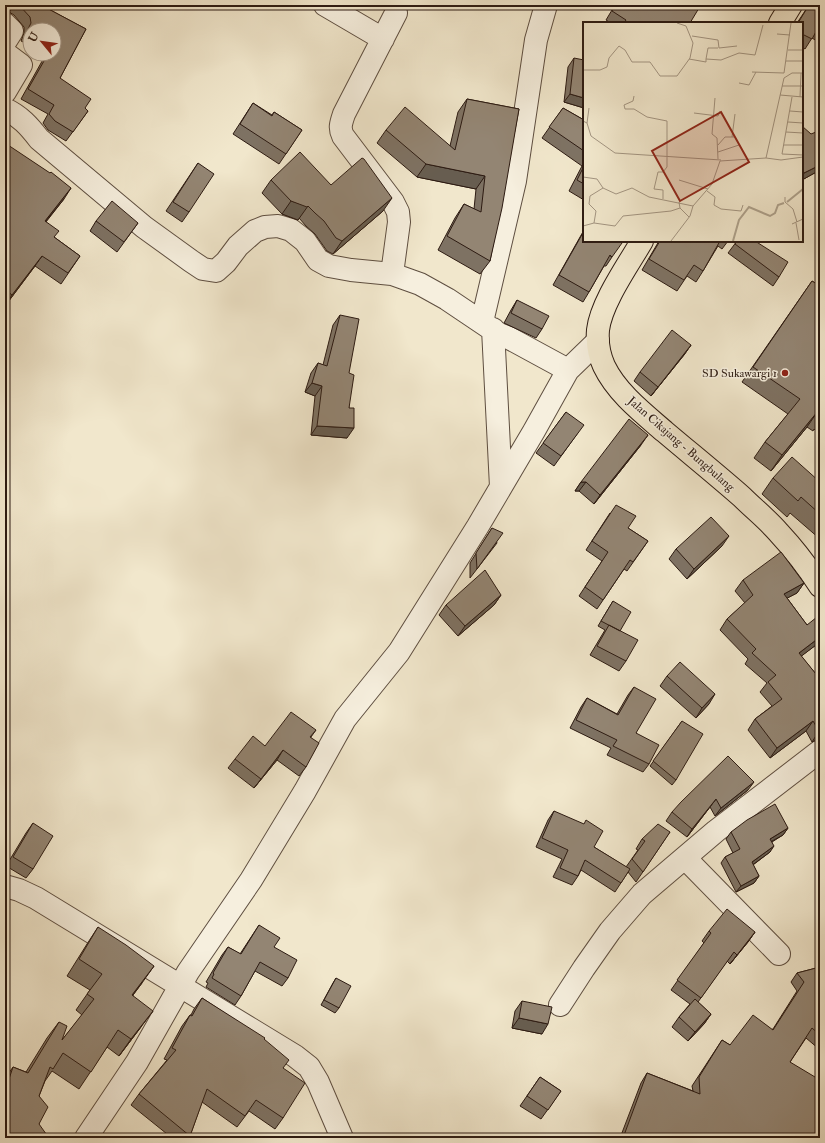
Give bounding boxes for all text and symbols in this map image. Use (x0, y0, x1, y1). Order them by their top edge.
north arrow (22, 22, 62, 62)
inset map (583, 22, 803, 242)
text: U (26, 30, 42, 45)
place label: SD Sukawargi 1 (702, 366, 777, 381)
marker: SD Sukawargi 1 (780, 368, 790, 378)
street label: Jalan Cikajang - Bungbulang (624, 393, 738, 495)

